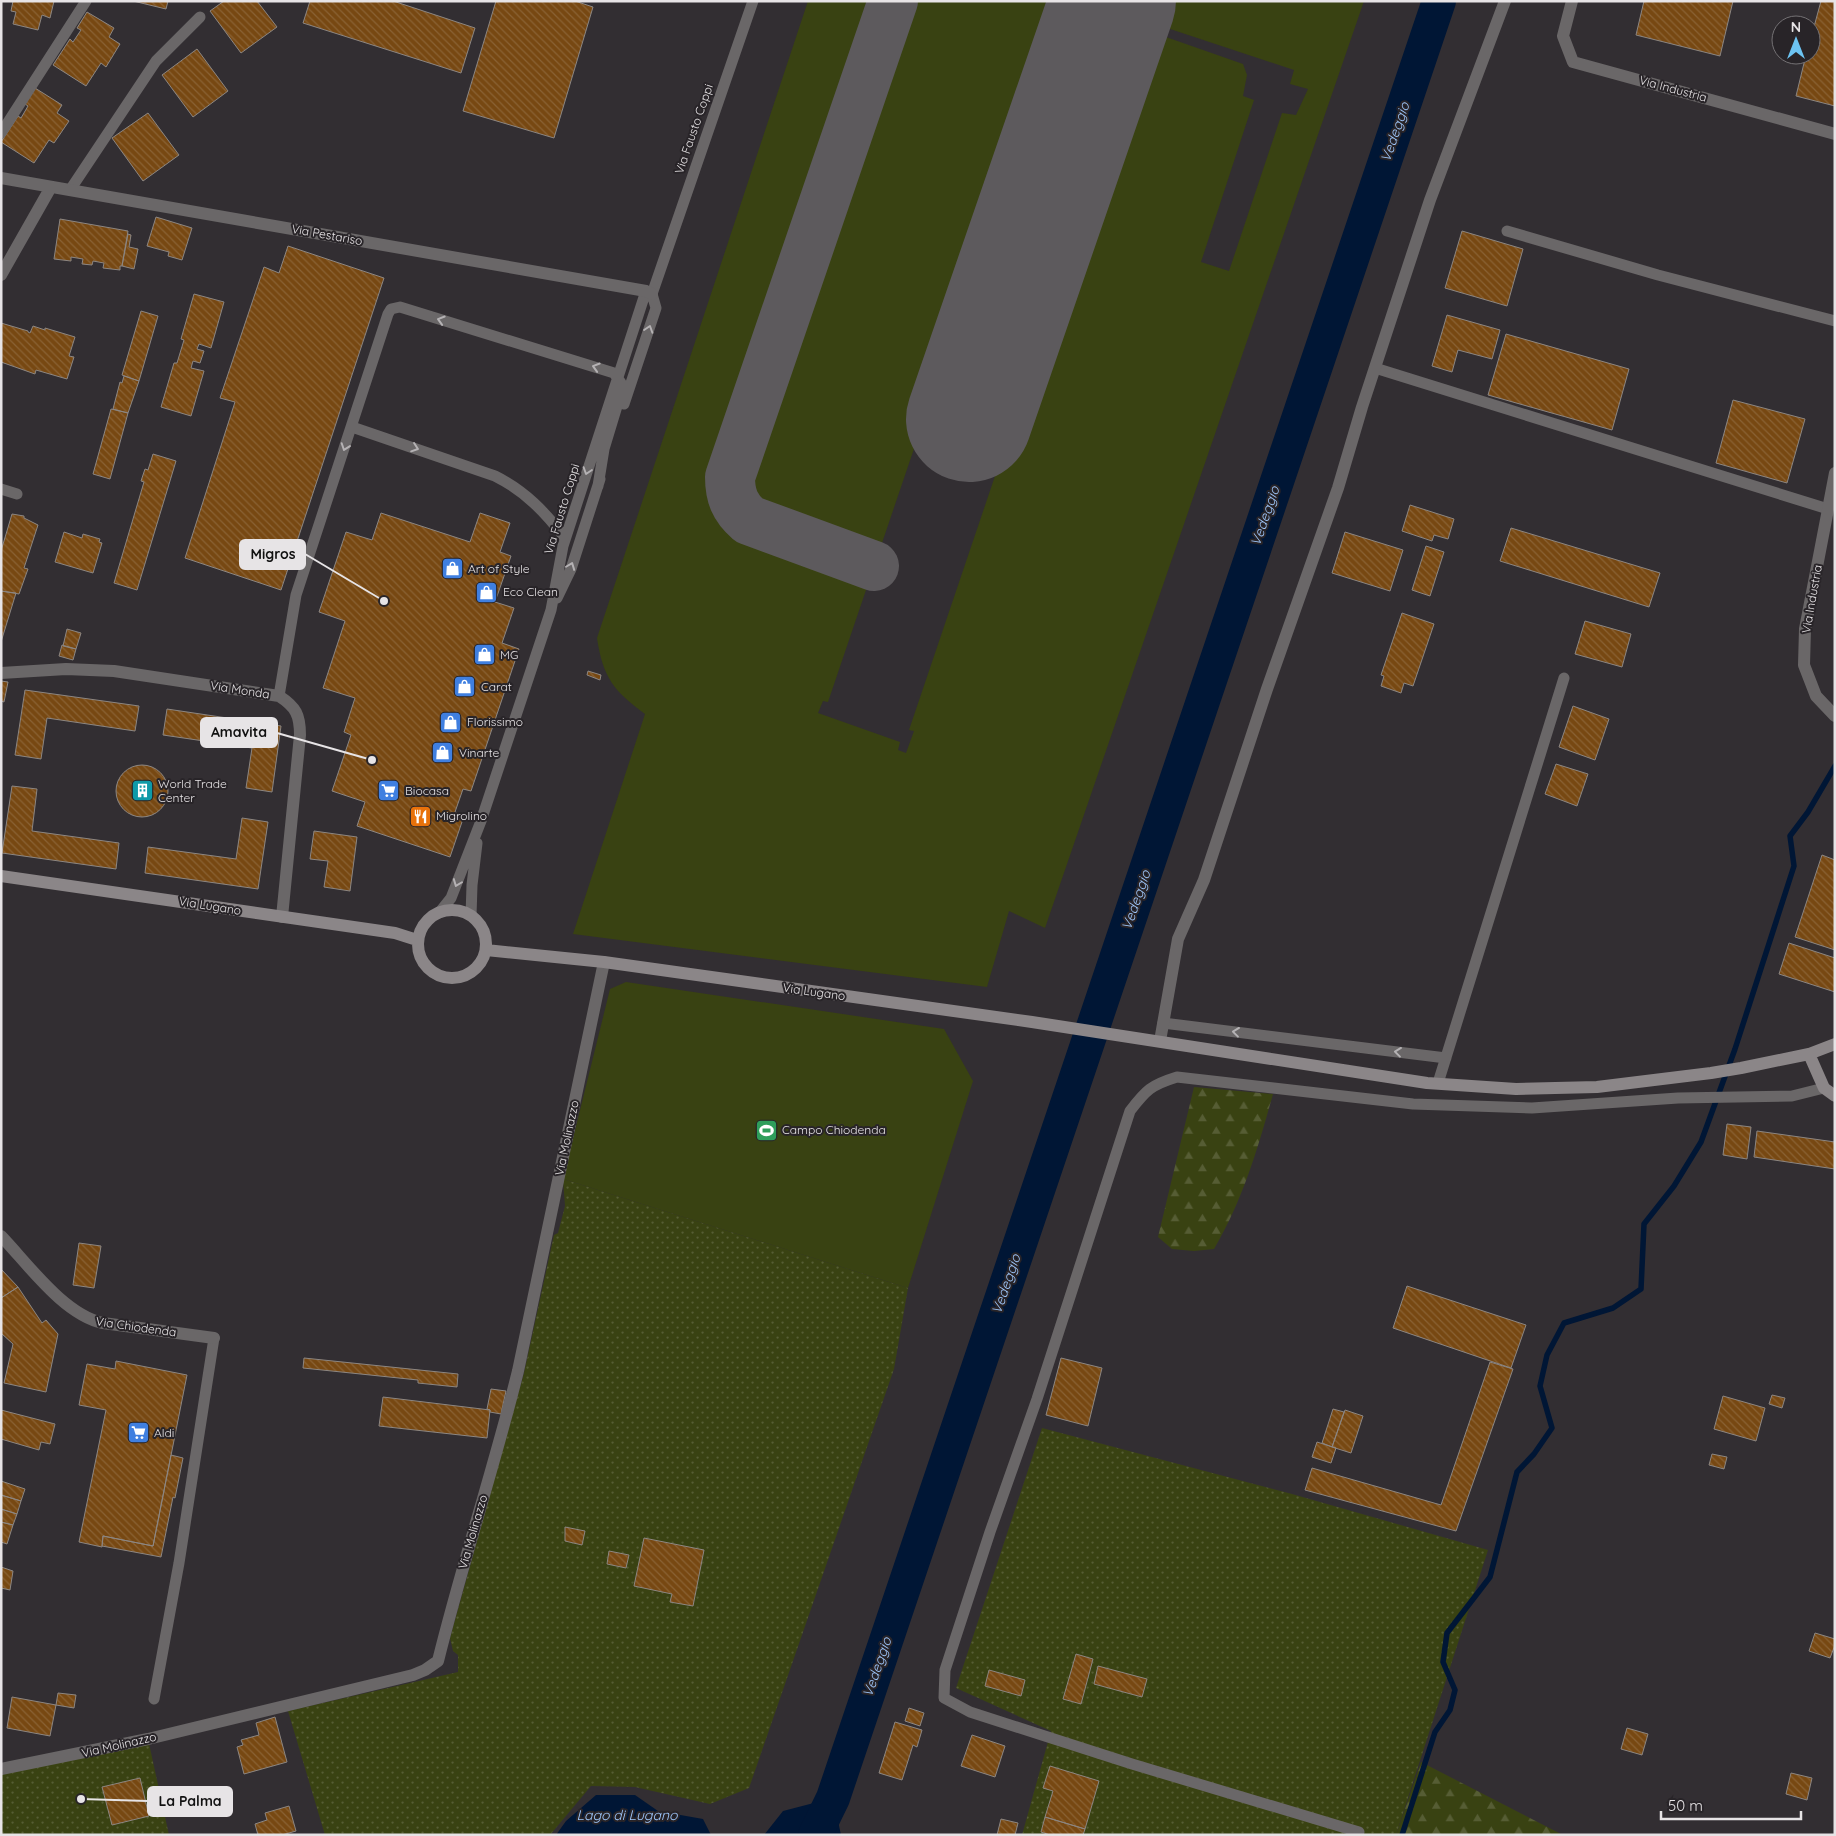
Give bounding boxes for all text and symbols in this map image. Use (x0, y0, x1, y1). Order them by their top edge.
north arrow (1771, 15, 1821, 65)
text: N (1791, 18, 1801, 36)
street label: Via Industria (1638, 72, 1709, 105)
street label: Via Fausto Coppi (671, 82, 716, 176)
water label: Vedeggio (1376, 99, 1414, 164)
street label: Via Pestariso (290, 221, 364, 248)
one-way arrow (437, 315, 445, 325)
one-way arrow (643, 325, 653, 333)
one-way arrow (592, 363, 601, 373)
one-way arrow (341, 442, 351, 451)
one-way arrow (410, 443, 418, 453)
street label: Via Fausto Coppi (541, 462, 582, 556)
one-way arrow (583, 466, 593, 474)
water label: Vedeggio (1246, 483, 1284, 548)
callout: Migros (240, 540, 305, 569)
text: Migros (251, 545, 296, 563)
shop icon: Art of Style (440, 557, 464, 581)
place label: Art of Style (468, 561, 530, 576)
one-way arrow (565, 562, 575, 571)
street label: Via Industria (1798, 563, 1825, 634)
shop icon: Eco Clean (475, 580, 499, 604)
place label: Eco Clean (503, 584, 558, 599)
shop icon: MG (472, 643, 496, 667)
place label: MG (500, 647, 518, 662)
shop icon: Carat (453, 675, 477, 699)
street label: Via Monda (209, 677, 271, 702)
place label: Carat (481, 679, 512, 694)
shop icon: Florissimo (439, 710, 463, 734)
place label: Florissimo (467, 714, 523, 729)
callout: Amavita (201, 718, 277, 747)
text: Amavita (211, 723, 267, 741)
shop icon: Vinarte (431, 741, 455, 765)
place label: Vinarte (459, 745, 499, 760)
place label: World Trade Center (158, 776, 227, 805)
building icon: World Trade Center (130, 779, 154, 803)
supermarket icon: Biocasa (377, 779, 401, 803)
place label: Biocasa (405, 783, 449, 798)
restaurant icon: Migrolino (408, 804, 432, 828)
place label: Migrolino (436, 808, 487, 823)
water label: Vedeggio (1117, 867, 1155, 932)
one-way arrow (453, 878, 463, 887)
street label: Via Lugano (178, 893, 242, 918)
street label: Via Lugano (782, 980, 846, 1003)
one-way arrow (1232, 1028, 1241, 1038)
one-way arrow (1393, 1047, 1401, 1058)
street label: Via Molinazzo (551, 1099, 582, 1177)
sports icon: Campo Chiodenda (754, 1118, 778, 1142)
place label: Campo Chiodenda (782, 1122, 886, 1137)
water label: Vedeggio (987, 1251, 1025, 1316)
street label: Via Chiodenda (95, 1313, 177, 1340)
supermarket icon: Aldi (126, 1421, 150, 1445)
place label: Aldi (154, 1425, 174, 1440)
street label: Via Molinazzo (455, 1493, 490, 1571)
water label: Vedeggio (858, 1634, 896, 1699)
street label: Via Molinazzo (80, 1729, 158, 1760)
callout: La Palma (148, 1787, 232, 1816)
scale bar (1661, 1788, 1801, 1820)
text: La Palma (158, 1792, 222, 1810)
text: 50 m (1668, 1796, 1703, 1815)
water label: Lago di Lugano (577, 1806, 678, 1824)

